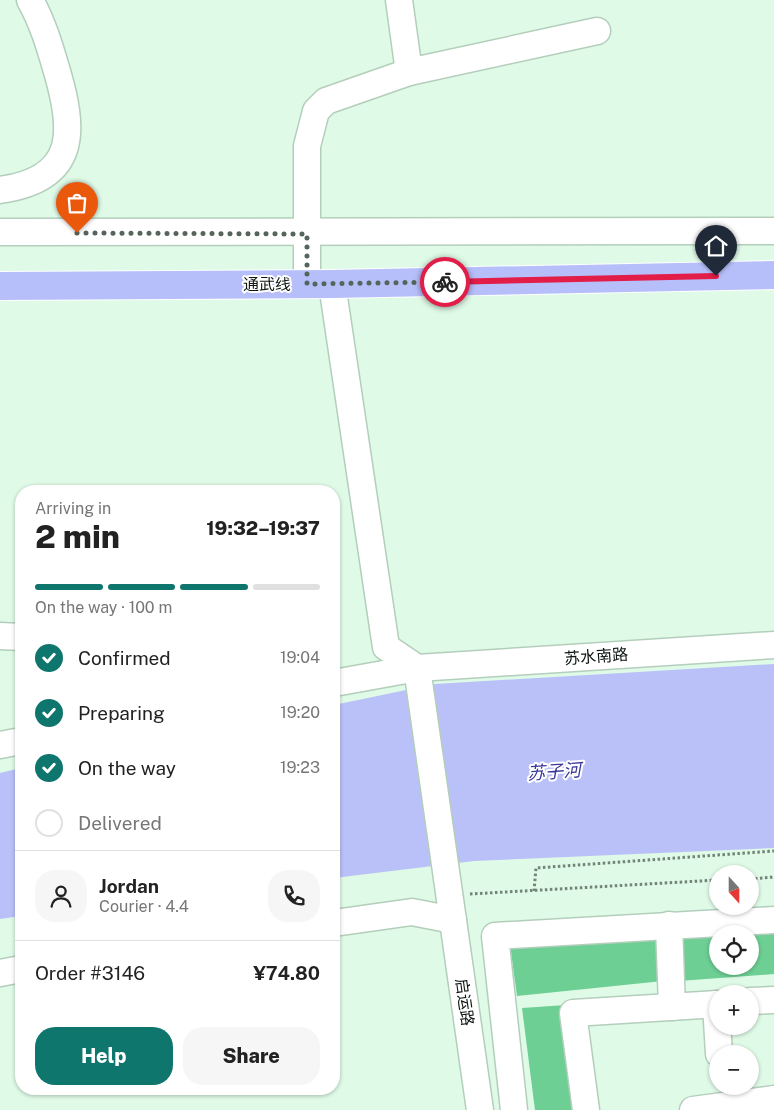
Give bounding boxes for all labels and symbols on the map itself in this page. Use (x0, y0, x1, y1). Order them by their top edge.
pin (56, 182, 98, 233)
pin (695, 225, 737, 276)
courier (420, 257, 470, 307)
street label: 通武线 (243, 275, 291, 294)
street label: 苏水南路 (563, 645, 629, 668)
water label: 苏子河 (526, 759, 585, 784)
north arrow (709, 865, 759, 915)
street label: 启运路 (452, 977, 477, 1027)

